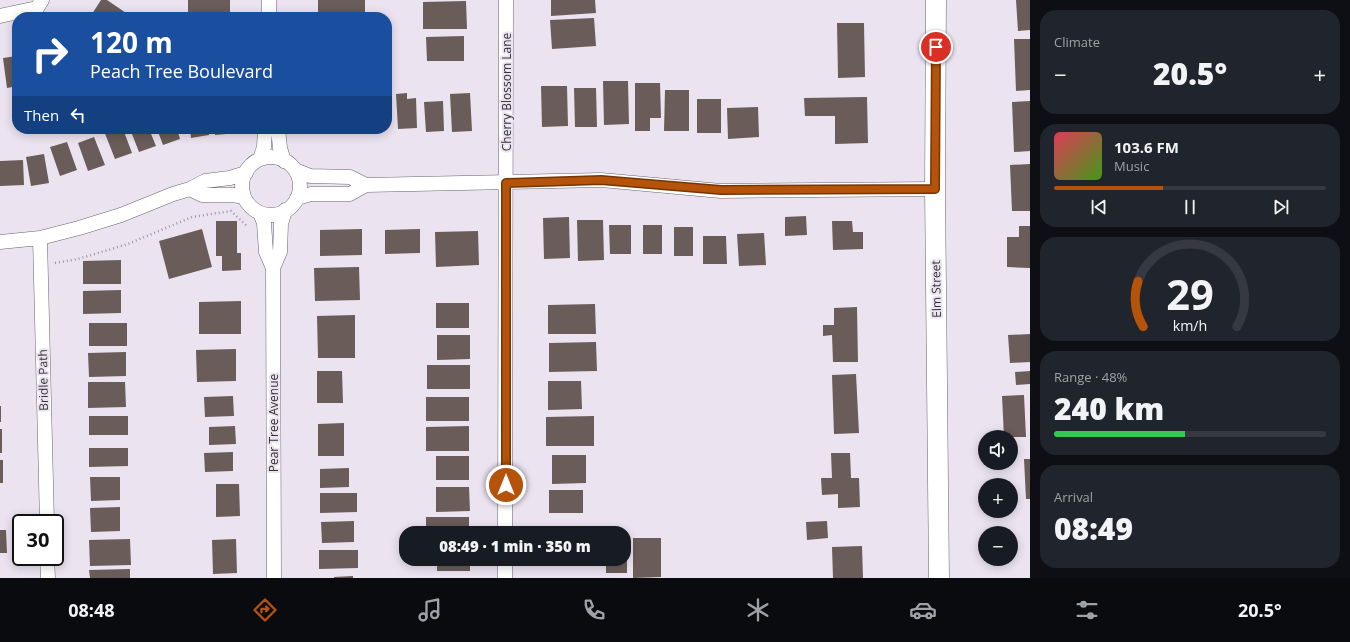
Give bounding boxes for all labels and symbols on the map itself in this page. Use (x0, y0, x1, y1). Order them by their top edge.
pin (919, 30, 953, 64)
street label: Cherry Blossom Lane (498, 32, 515, 151)
street label: Elm Street (927, 260, 945, 318)
street label: Bridle Path (34, 349, 52, 411)
street label: Pear Tree Avenue (265, 373, 282, 472)
position arrow (485, 464, 527, 506)
speed limit sign: 30 (12, 514, 64, 566)

